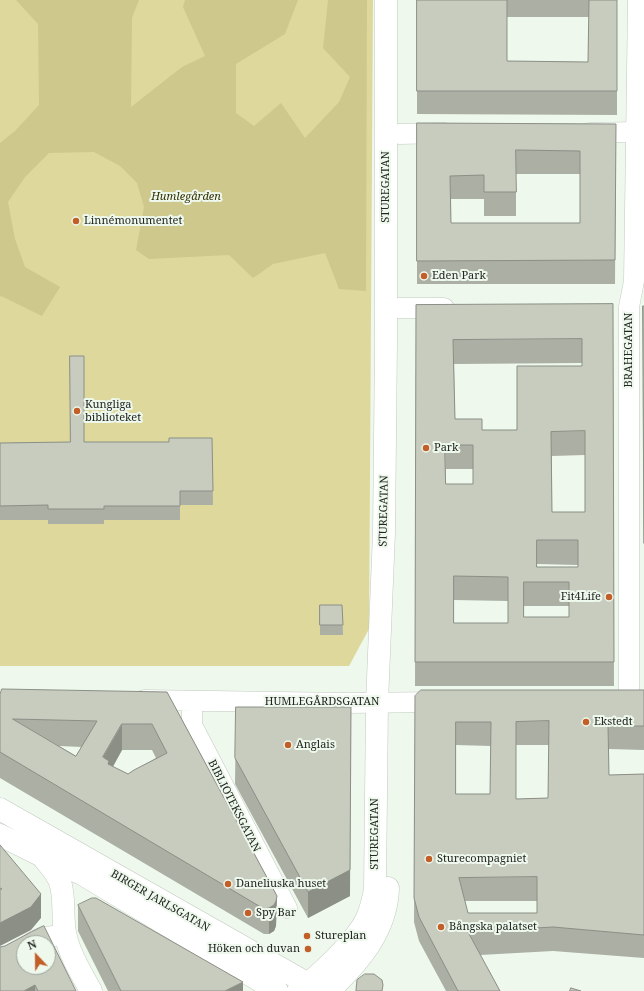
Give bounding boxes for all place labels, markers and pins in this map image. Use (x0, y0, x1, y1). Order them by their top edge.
place label: Linnémonumentet (84, 214, 182, 228)
marker: Linnémonumentet (71, 216, 81, 226)
place label: Eden Park (432, 269, 486, 283)
marker: Eden Park (419, 271, 429, 281)
place label: Kungliga biblioteket (85, 398, 141, 424)
marker: Kungliga biblioteket (72, 406, 82, 416)
place label: Park (434, 441, 458, 455)
marker: Park (421, 443, 431, 453)
place label: Fit4Life (561, 590, 601, 604)
marker: Fit4Life (604, 592, 614, 602)
place label: Ekstedt (594, 715, 633, 729)
marker: Ekstedt (581, 717, 591, 727)
place label: Anglais (296, 738, 335, 752)
marker: Anglais (283, 740, 293, 750)
place label: Sturecompagniet (437, 852, 526, 866)
marker: Sturecompagniet (424, 854, 434, 864)
place label: Daneliuska huset (236, 877, 326, 891)
marker: Daneliuska huset (223, 879, 233, 889)
place label: Spy Bar (256, 906, 296, 920)
marker: Spy Bar (243, 908, 253, 918)
place label: Bångska palatset (449, 920, 537, 934)
marker: Bångska palatset (436, 922, 446, 932)
place label: Stureplan (315, 929, 366, 943)
marker: Stureplan (302, 931, 312, 941)
place label: Höken och duvan (208, 942, 300, 956)
marker: Höken och duvan (303, 944, 313, 954)

